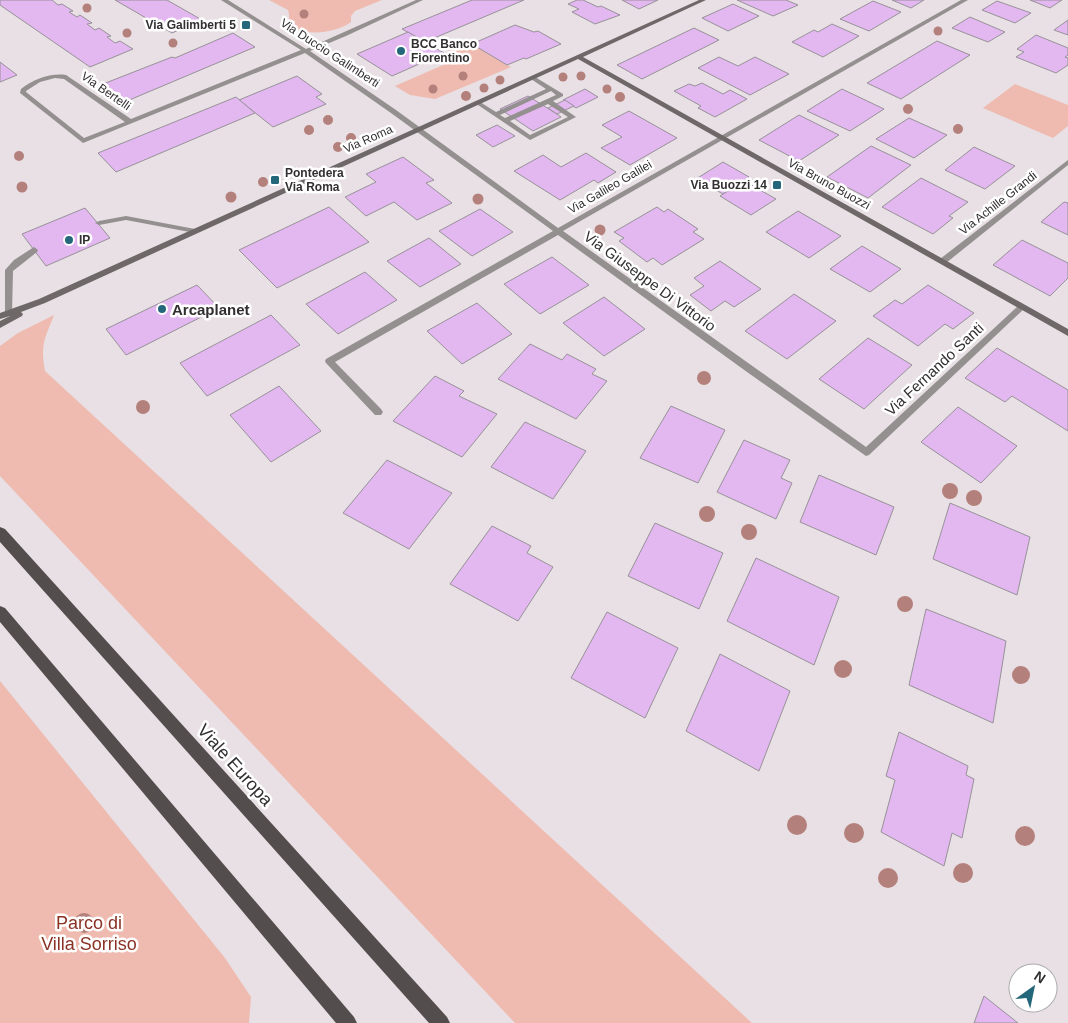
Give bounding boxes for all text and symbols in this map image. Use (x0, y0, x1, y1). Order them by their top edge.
street label: Via Duccio Galimberti (278, 16, 382, 90)
place label: Via Galimberti 5 (146, 18, 236, 32)
marker: Via Galimberti 5 (240, 19, 252, 31)
place label: BCC Banco Fiorentino (411, 37, 477, 65)
marker: BCC Banco Fiorentino (395, 45, 407, 57)
street label: Via Bertelli (79, 69, 133, 113)
street label: Via Roma (341, 122, 395, 156)
street label: Via Bruno Buozzi (785, 156, 873, 212)
street label: Via Galileo Galilei (566, 157, 654, 217)
place label: Pontedera Via Roma (285, 166, 344, 194)
street label: Via Achille Grandi (956, 168, 1040, 238)
marker: Pontedera Via Roma (269, 174, 281, 186)
place label: Via Buozzi 14 (691, 178, 767, 192)
marker: Via Buozzi 14 (771, 179, 783, 191)
street label: Via Giuseppe Di Vittorio (581, 227, 719, 335)
place label: IP (79, 233, 90, 247)
marker: IP (63, 234, 75, 246)
place label: Arcaplanet (172, 301, 250, 318)
marker: Arcaplanet (156, 303, 168, 315)
street label: Via Fernando Santi (881, 319, 987, 419)
street label: Viale Europa (193, 720, 277, 811)
park label: Parco di Villa Sorriso (41, 913, 137, 954)
north arrow (1008, 963, 1058, 1013)
text: N (1031, 968, 1049, 987)

